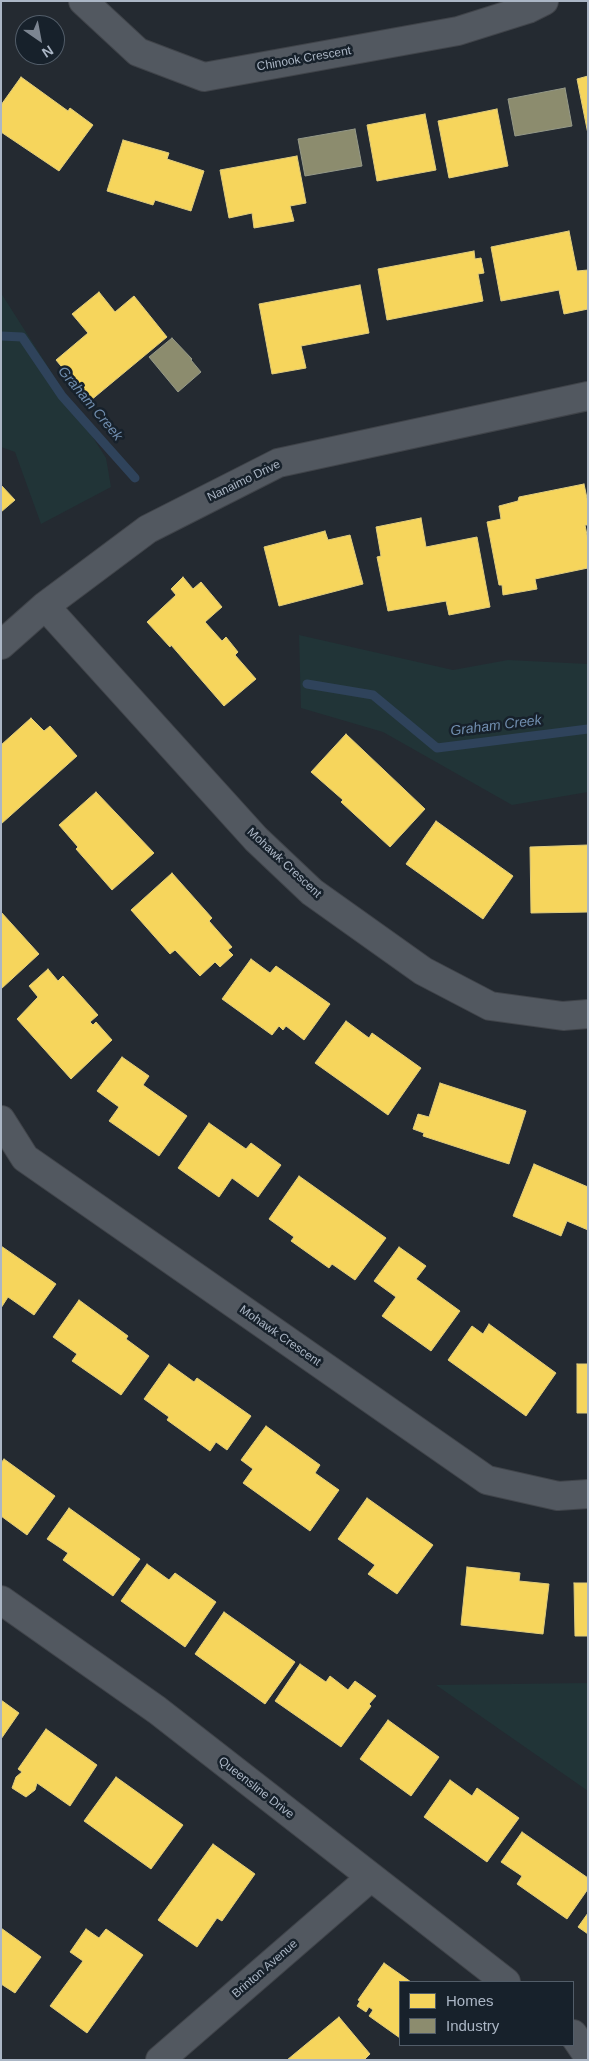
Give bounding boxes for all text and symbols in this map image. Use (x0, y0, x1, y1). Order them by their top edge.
north arrow (15, 15, 65, 65)
text: N (39, 42, 56, 61)
street label: Chinook Crescent (256, 44, 352, 74)
water label: Graham Creek (54, 363, 126, 445)
street label: Nanaimo Drive (205, 457, 283, 505)
water label: Graham Creek (449, 712, 543, 740)
street label: Mohawk Crescent (244, 825, 324, 901)
street label: Mohawk Crescent (237, 1303, 323, 1369)
street label: Queensline Drive (215, 1754, 297, 1822)
street label: Brinton Avenue (229, 1937, 301, 2001)
legend (399, 1981, 574, 2046)
text: Homes (446, 1992, 494, 2009)
text: Industry (446, 2017, 499, 2034)

